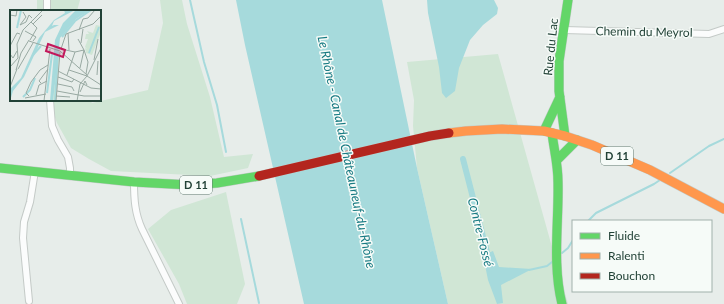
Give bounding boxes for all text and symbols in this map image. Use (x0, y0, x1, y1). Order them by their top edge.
inset map (10, 10, 101, 101)
street label: Rue du Lac (540, 17, 561, 76)
street label: Chemin du Meyrol (595, 23, 693, 40)
water label: Le Rhône - Canal de Châteauneuf-du-Rhône (315, 34, 379, 270)
road number: D 11 (601, 147, 633, 165)
road number: D 11 (180, 176, 212, 194)
water label: Contre-Fossé (465, 196, 497, 268)
legend (572, 220, 712, 292)
text: Fluide (608, 228, 640, 243)
text: Ralenti (608, 248, 645, 263)
text: Bouchon (608, 268, 655, 283)

